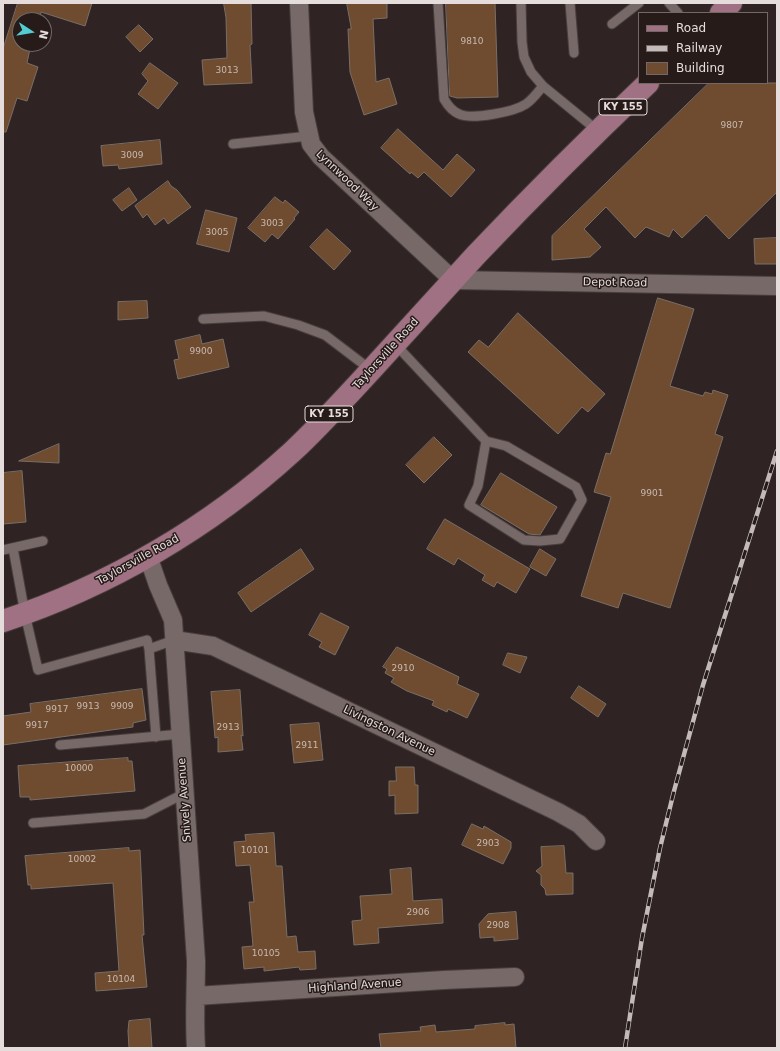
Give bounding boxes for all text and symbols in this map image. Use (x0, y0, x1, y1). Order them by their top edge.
north arrow (12, 12, 52, 52)
legend (638, 12, 768, 84)
text: Road (676, 21, 706, 35)
text: N (36, 29, 51, 40)
house number: 9810 (461, 37, 483, 47)
text: Railway (676, 41, 722, 55)
text: Building (676, 61, 725, 75)
house number: 3013 (216, 66, 238, 76)
road number: KY 155 (599, 99, 647, 115)
house number: 9807 (721, 121, 743, 131)
street label: Lynnwood Way (313, 148, 381, 214)
house number: 3009 (121, 151, 143, 161)
house number: 3003 (261, 219, 283, 229)
house number: 3005 (206, 228, 228, 238)
street label: Depot Road (583, 276, 647, 290)
street label: Taylorsville Road (350, 315, 422, 393)
house number: 9900 (190, 347, 212, 357)
road number: KY 155 (305, 406, 353, 422)
house number: 9901 (641, 489, 663, 499)
street label: Taylorsville Road (95, 532, 181, 588)
house number: 2910 (392, 664, 414, 674)
house number: 9913 (77, 702, 99, 712)
house number: 9909 (111, 702, 133, 712)
street label: Livingston Avenue (341, 703, 437, 759)
house number: 9917 (46, 705, 68, 715)
house number: 9917 (26, 721, 48, 731)
house number: 2913 (217, 723, 239, 733)
house number: 2911 (296, 741, 318, 751)
street label: Snively Avenue (175, 758, 195, 842)
house number: 10000 (65, 764, 93, 774)
house number: 2903 (477, 839, 499, 849)
house number: 10101 (241, 846, 269, 856)
house number: 10002 (68, 855, 96, 865)
house number: 2906 (407, 908, 429, 918)
house number: 2908 (487, 921, 509, 931)
house number: 10105 (252, 949, 280, 959)
house number: 10104 (107, 975, 135, 985)
street label: Highland Avenue (308, 976, 402, 996)

